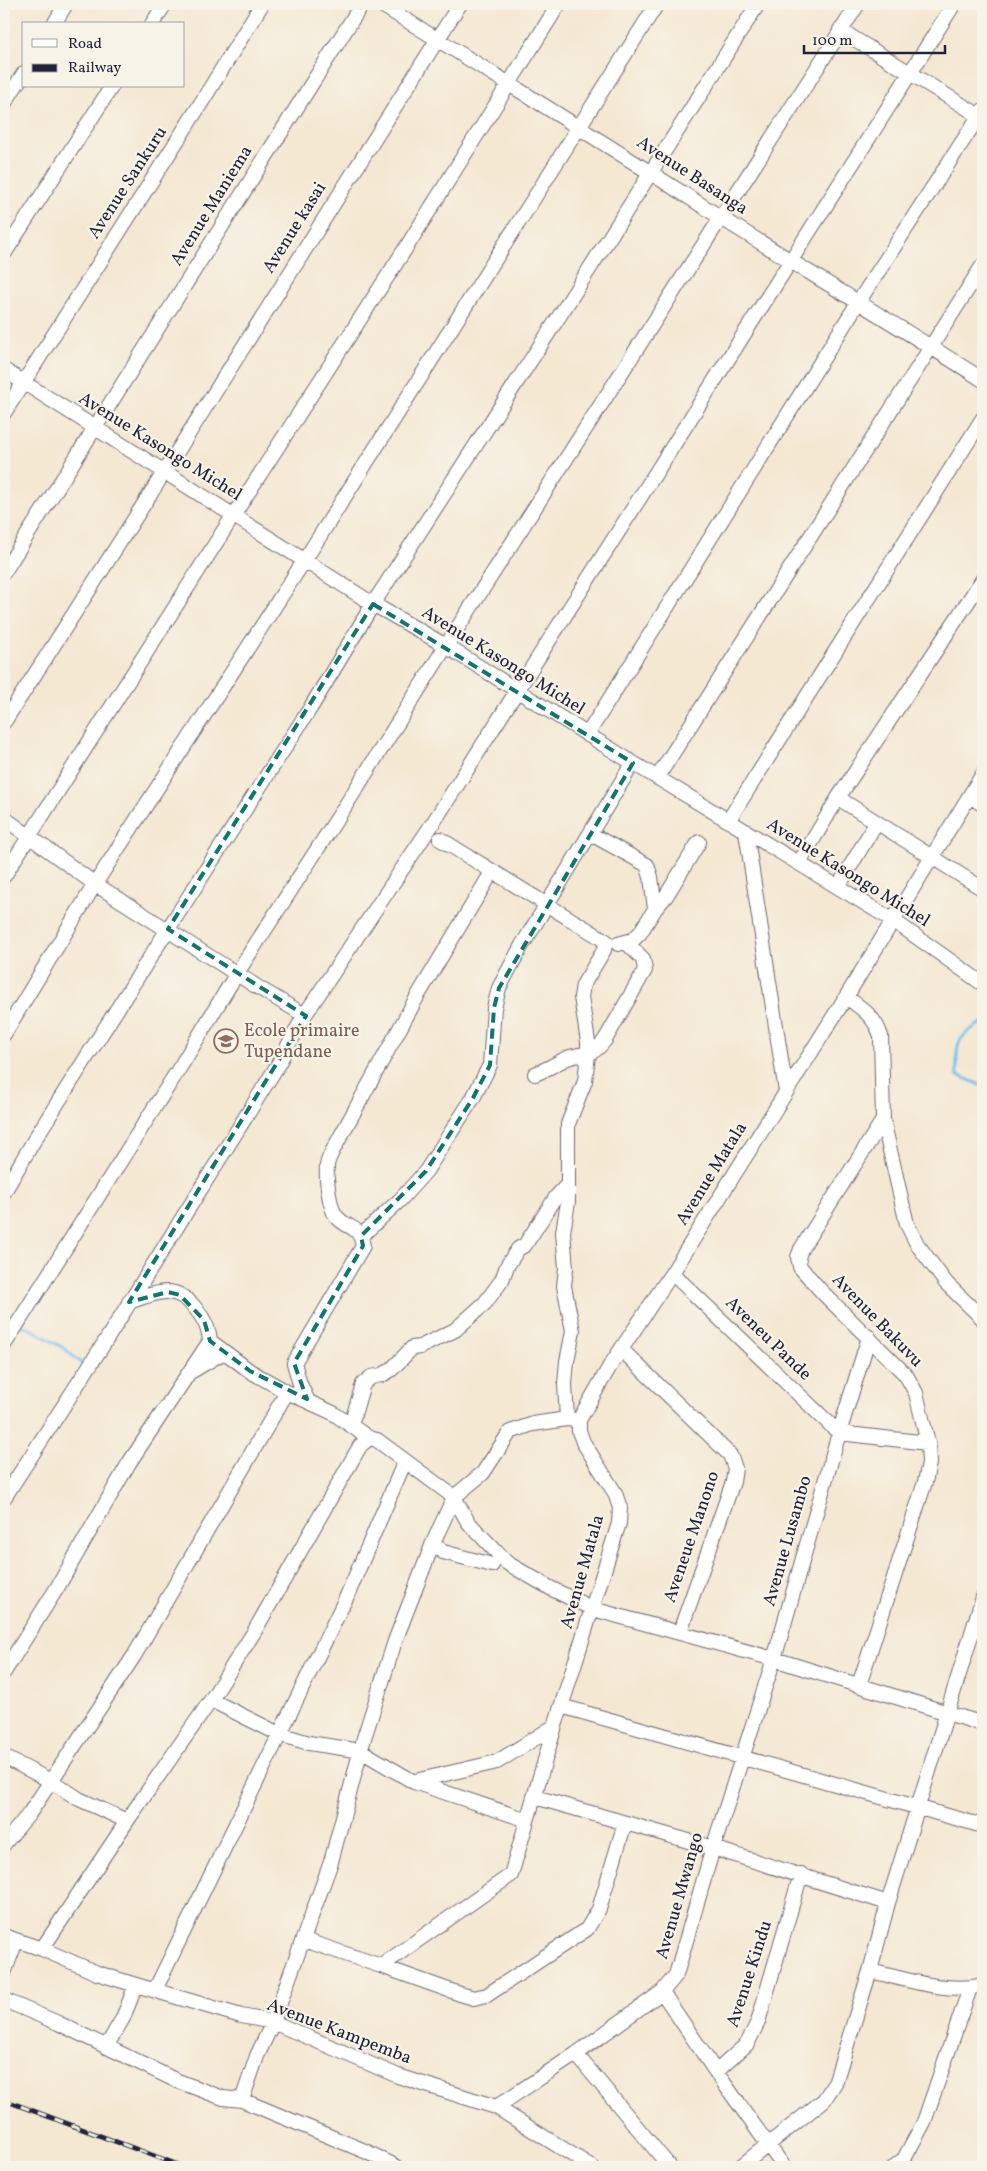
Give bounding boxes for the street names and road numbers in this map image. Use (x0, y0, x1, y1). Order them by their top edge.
street label: Avenue Sankuru (82, 122, 174, 244)
street label: Avenue Basanga (631, 131, 753, 221)
street label: Avenue Maniema (165, 141, 259, 271)
street label: Avenue kasai (257, 178, 333, 278)
street label: Avenue Kasongo Michel (73, 386, 247, 508)
street label: Avenue Kasongo Michel (416, 600, 590, 722)
street label: Avenue Kasongo Michel (761, 812, 935, 934)
street label: Avenue Matala (670, 1118, 754, 1230)
street label: Avenue Bakuvu (826, 1269, 928, 1373)
street label: Aveneu Pande (719, 1291, 817, 1387)
street label: Aveneue Manono (658, 1468, 726, 1606)
street label: Avenue Lusambo (757, 1473, 819, 1609)
street label: Avenue Matala (555, 1512, 611, 1632)
street label: Avenue Mwango (650, 1830, 710, 1962)
street label: Avenue Kindu (721, 1917, 779, 2031)
street label: Avenue Kampemba (263, 1993, 415, 2071)

